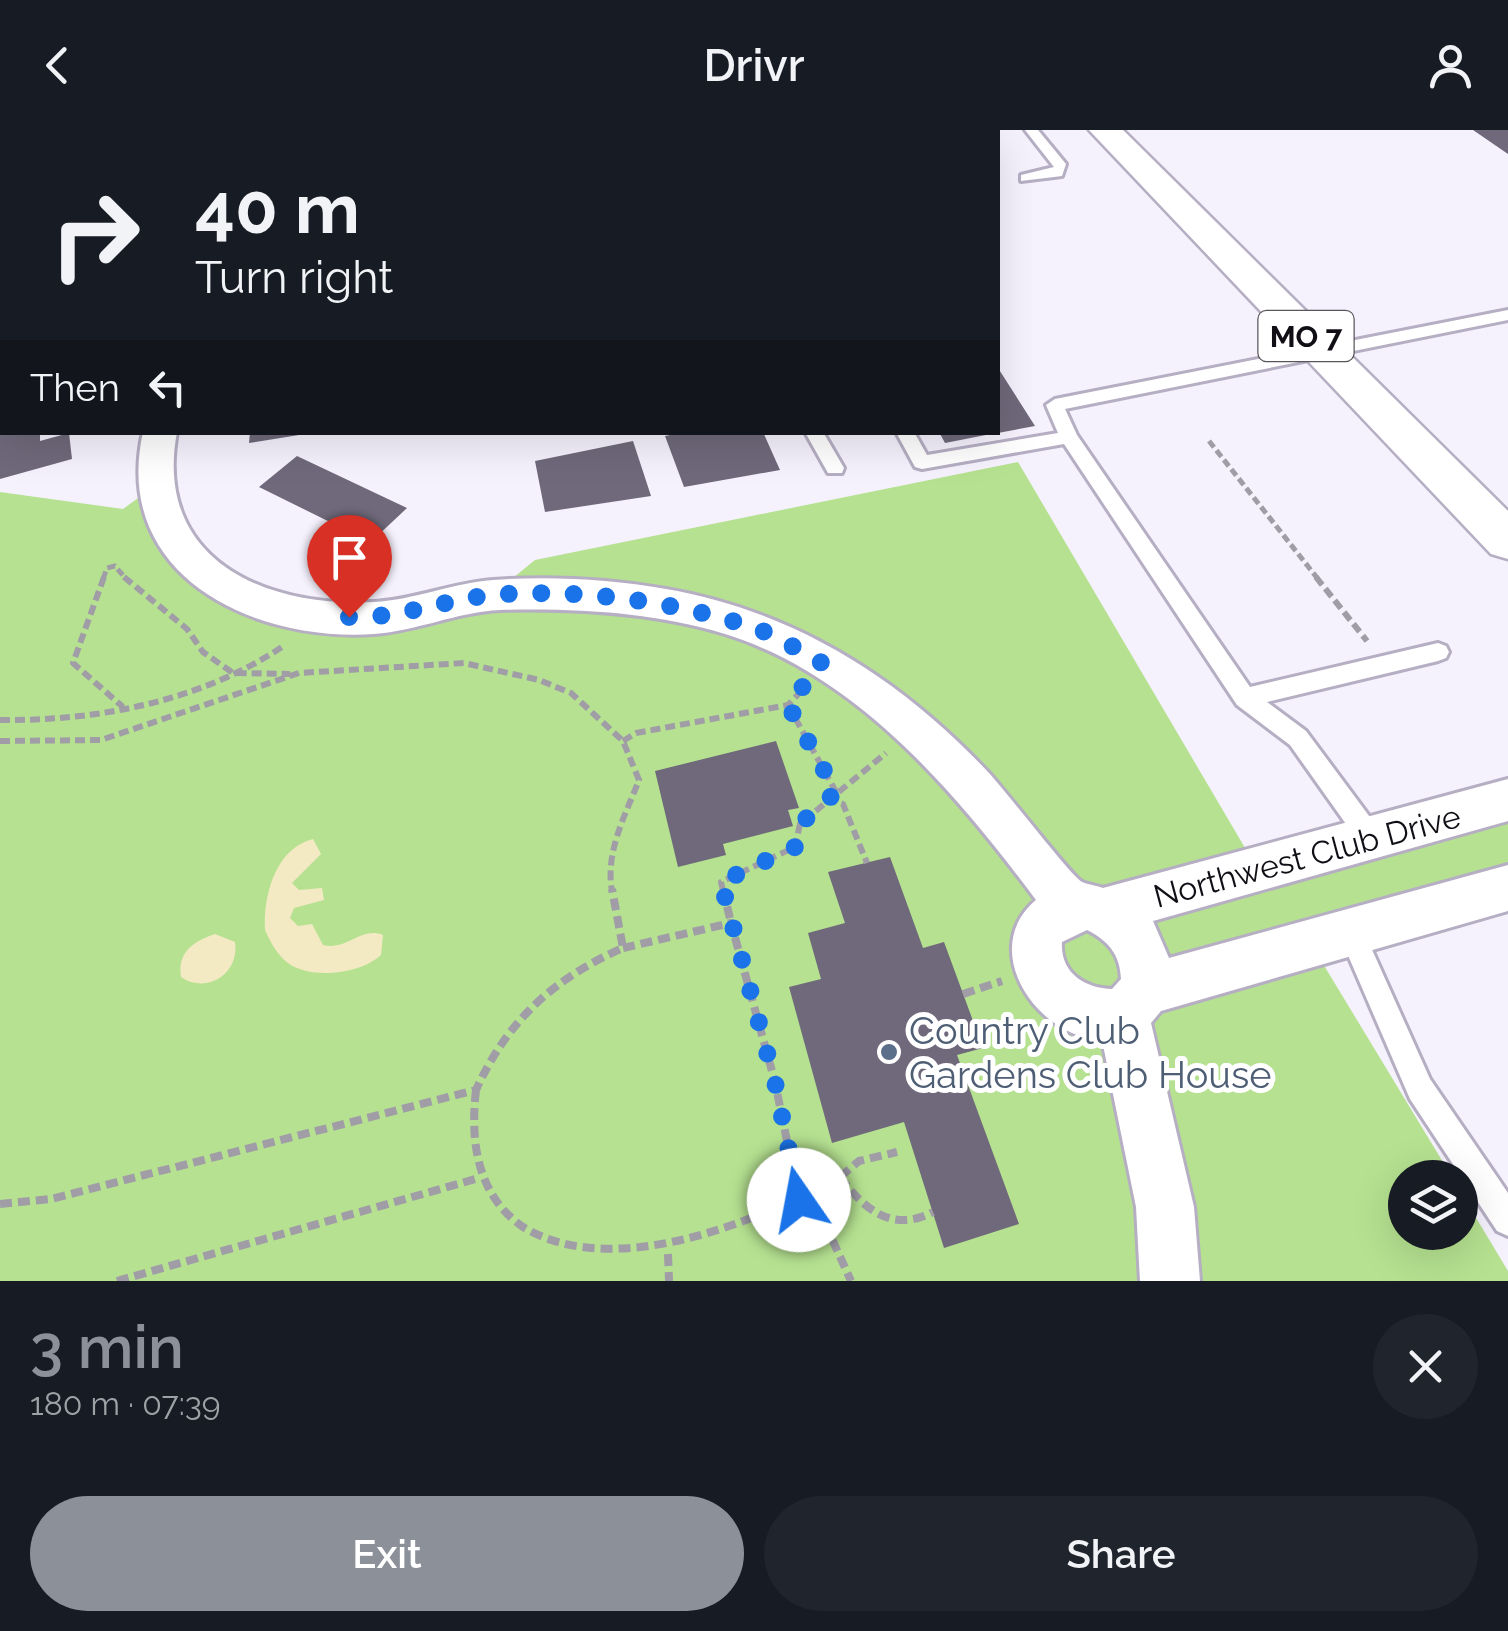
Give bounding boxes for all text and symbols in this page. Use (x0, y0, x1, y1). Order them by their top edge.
icon: back (30, 38, 85, 93)
icon: person (1423, 38, 1478, 93)
text: Drivr (703, 39, 805, 92)
text: 40 m (195, 167, 360, 249)
icon: right (30, 170, 160, 300)
text: Turn right (195, 251, 393, 304)
road number: MO 7 (1258, 311, 1354, 361)
icon: left (140, 360, 195, 415)
text: Then (30, 365, 120, 410)
pin (307, 515, 392, 618)
icon: arrive (322, 530, 377, 585)
street label: Northwest Club Drive (1150, 797, 1464, 915)
place label: Country Club Gardens Club House (909, 1008, 1272, 1097)
marker: Country Club Gardens Club House (878, 1041, 900, 1063)
position arrow (747, 1148, 851, 1252)
map controls (1388, 1160, 1478, 1250)
button: layers (1388, 1160, 1478, 1250)
text: 3 min (30, 1312, 184, 1382)
button: close (1373, 1314, 1478, 1419)
text: 180 m · 07:39 (30, 1385, 221, 1422)
button: Exit (30, 1496, 744, 1611)
button: Share (764, 1496, 1478, 1611)

